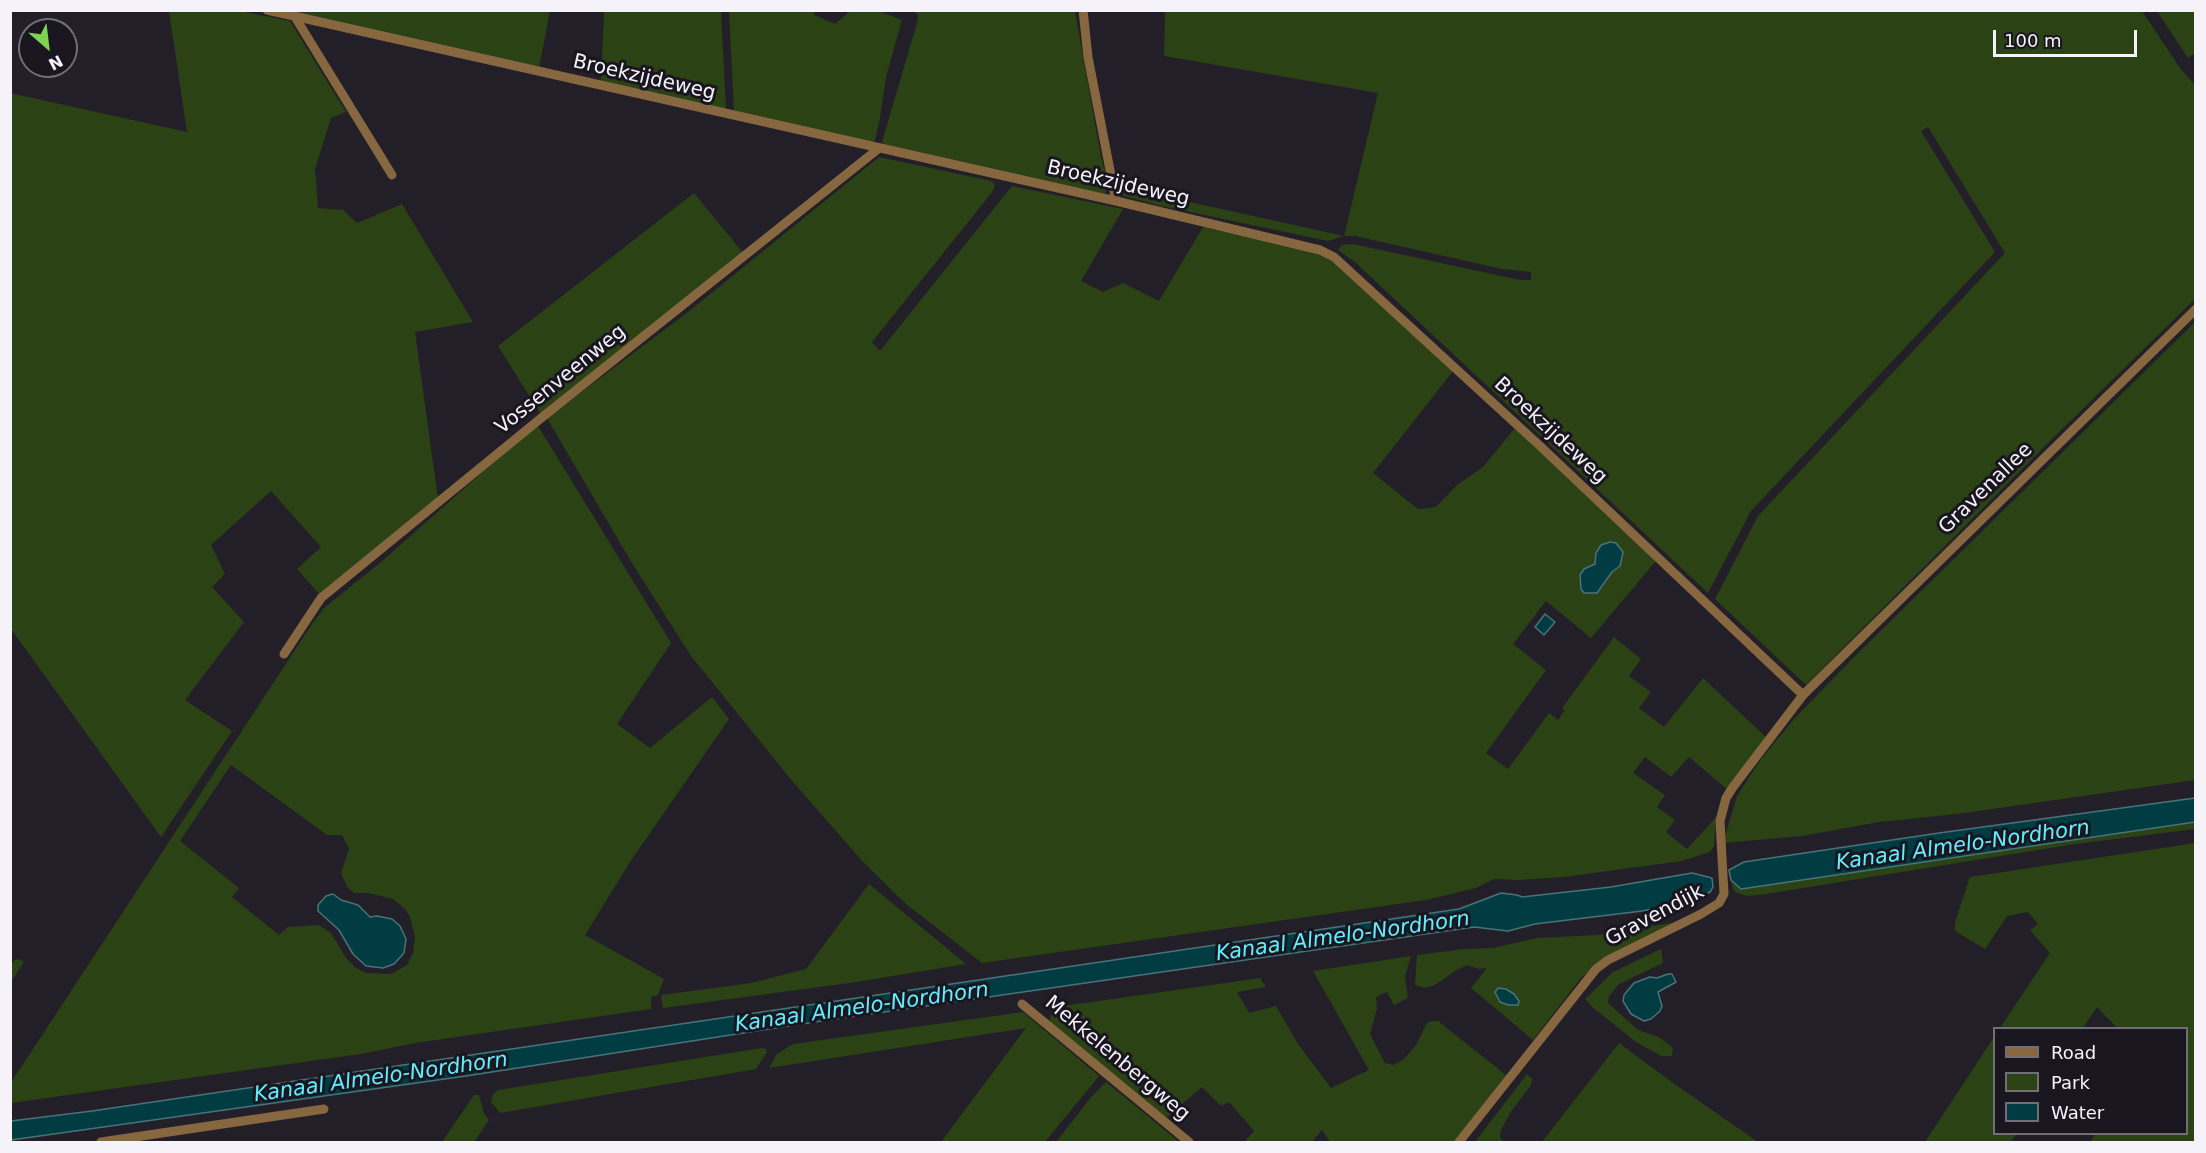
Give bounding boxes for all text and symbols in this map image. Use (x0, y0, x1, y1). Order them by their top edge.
north arrow (18, 18, 78, 78)
scale bar (1996, 18, 2140, 56)
text: 100 m (2004, 30, 2062, 51)
street label: Broekzijdeweg (570, 50, 718, 106)
text: N (45, 51, 66, 74)
street label: Broekzijdeweg (1044, 156, 1192, 212)
street label: Vossenveenweg (491, 320, 631, 440)
street label: Broekzijdeweg (1489, 373, 1611, 489)
street label: Gravenallee (1934, 438, 2038, 540)
water label: Kanaal Almelo-Nordhorn (1835, 816, 2091, 876)
street label: Gravendijk (1602, 880, 1708, 952)
water label: Kanaal Almelo-Nordhorn (1215, 907, 1471, 967)
water label: Kanaal Almelo-Nordhorn (734, 978, 990, 1038)
street label: Mekkelenbergweg (1040, 991, 1194, 1127)
legend (1993, 1027, 2188, 1135)
text: Road (2051, 1042, 2096, 1063)
water label: Kanaal Almelo-Nordhorn (253, 1048, 509, 1108)
text: Park (2051, 1072, 2090, 1093)
text: Water (2051, 1102, 2104, 1123)

